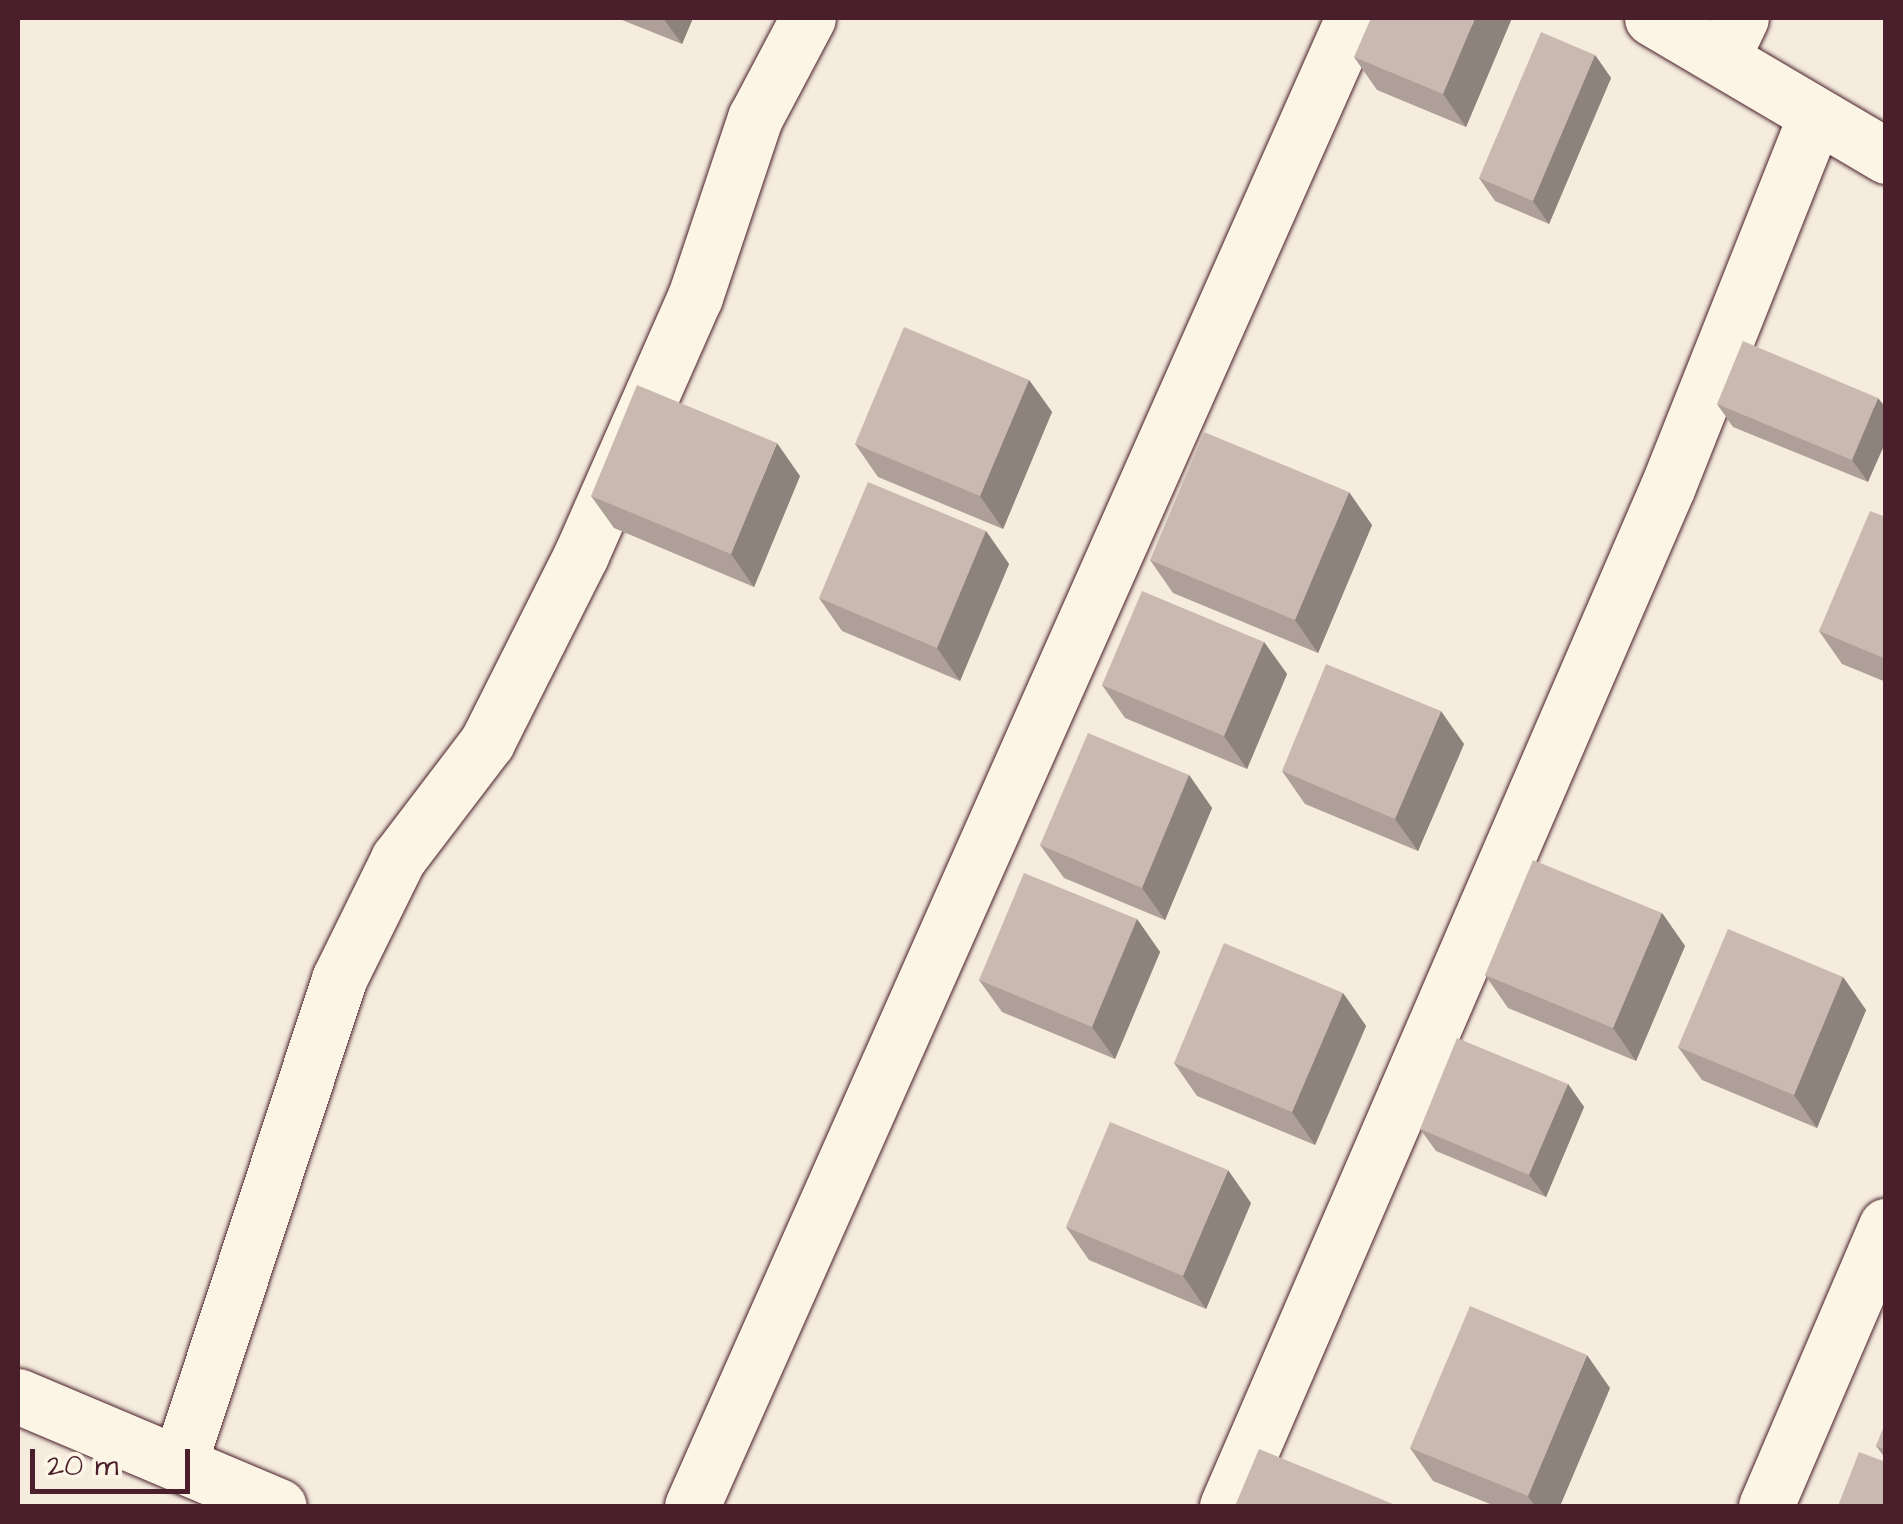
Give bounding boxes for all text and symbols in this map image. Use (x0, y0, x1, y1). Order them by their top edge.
scale bar (35, 1429, 195, 1491)
text: 20 m (47, 1445, 118, 1487)

